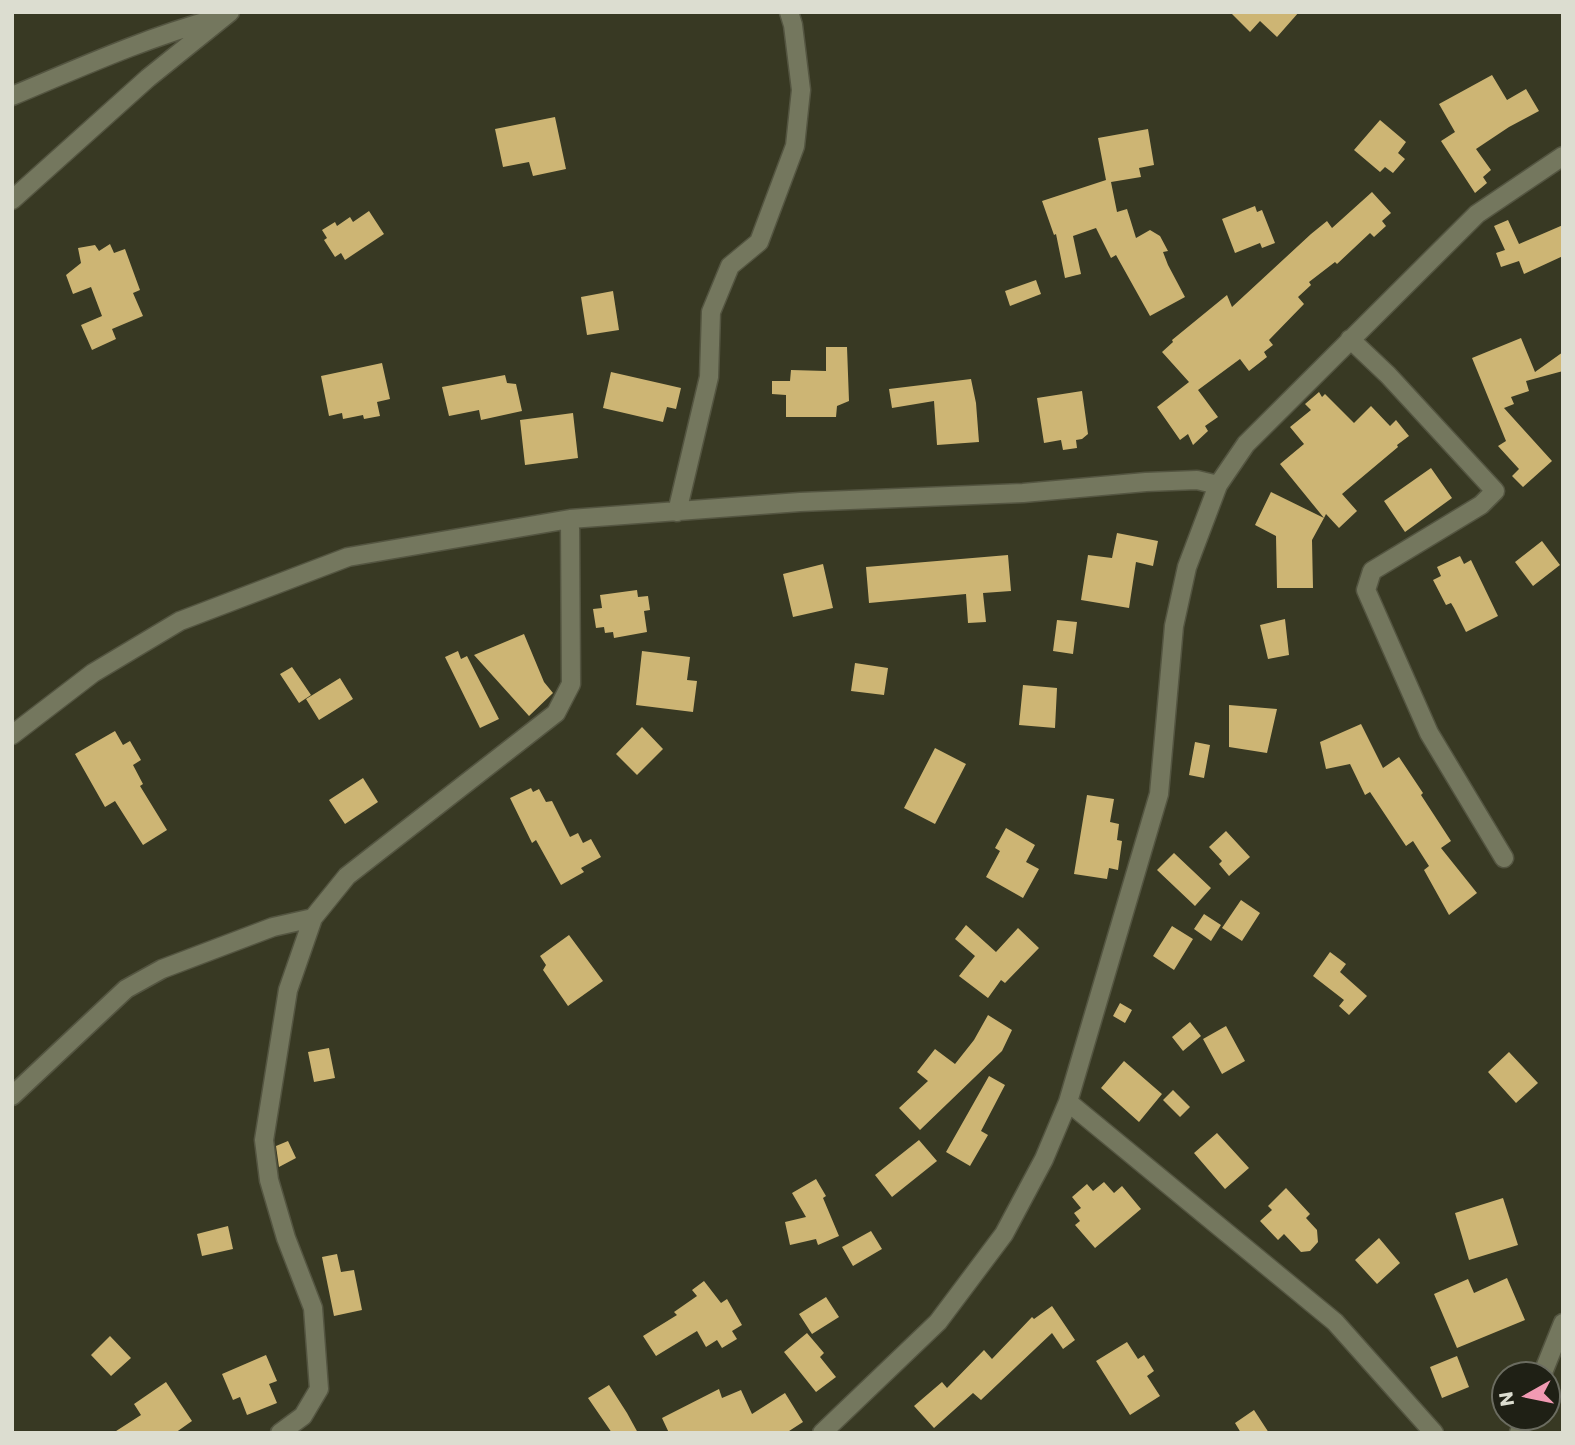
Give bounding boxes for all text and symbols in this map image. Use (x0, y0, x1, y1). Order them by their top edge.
north arrow (1491, 1361, 1561, 1431)
text: N (1492, 1390, 1521, 1408)

